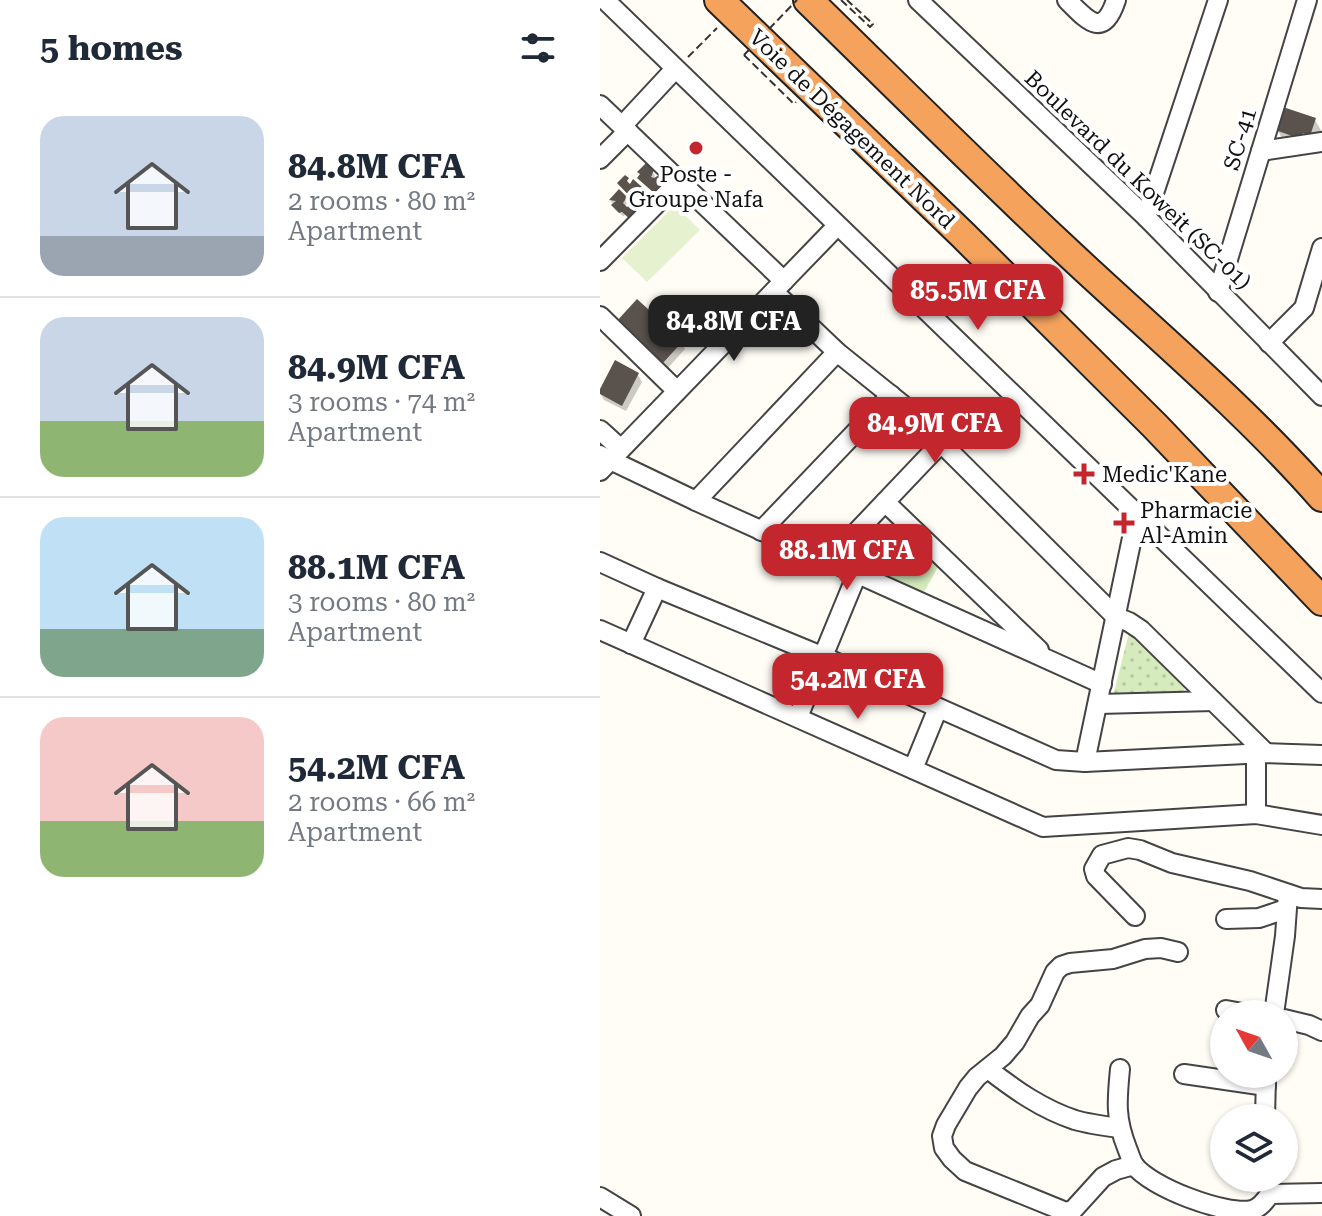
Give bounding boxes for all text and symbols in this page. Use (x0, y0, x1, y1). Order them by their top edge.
street label: Voie de Dégagement Nord (744, 24, 960, 234)
icon: filters (516, 26, 560, 70)
text: 5 homes (40, 28, 183, 68)
street label: Boulevard du Koweit (SC-01) (1020, 65, 1256, 295)
street label: SC-41 (1219, 105, 1261, 173)
marker: Poste - Groupe Nafa (687, 139, 705, 157)
text: 84.8M CFA (288, 146, 465, 186)
icon: home (104, 148, 200, 244)
place label: Poste - Groupe Nafa (629, 162, 763, 212)
text: 2 rooms · 80 m² (288, 186, 475, 216)
text: Apartment (288, 216, 422, 246)
pin: 85.5M CFA (886, 264, 1070, 332)
text: 85.5M CFA (910, 275, 1046, 305)
pin: 84.8M CFA (642, 295, 826, 363)
text: 84.8M CFA (666, 306, 802, 336)
text: 84.9M CFA (288, 347, 465, 387)
icon: home (104, 349, 200, 445)
text: 3 rooms · 74 m² (288, 387, 475, 417)
pin: 84.9M CFA (843, 397, 1027, 465)
text: 84.9M CFA (867, 408, 1003, 438)
text: Apartment (288, 417, 422, 447)
place label: Medic'Kane (1102, 462, 1227, 487)
marker: Medic'Kane (1073, 463, 1095, 485)
place label: Pharmacie Al-Amin (1140, 498, 1252, 548)
marker: Pharmacie Al-Amin (1115, 514, 1133, 532)
pin: 88.1M CFA (755, 524, 939, 592)
text: 88.1M CFA (779, 535, 915, 565)
text: 88.1M CFA (288, 547, 465, 587)
icon: home (104, 549, 200, 645)
text: 3 rooms · 80 m² (288, 587, 475, 617)
text: Apartment (288, 617, 422, 647)
pin: 54.2M CFA (766, 653, 950, 721)
text: 54.2M CFA (790, 664, 926, 694)
text: 54.2M CFA (288, 747, 465, 787)
icon: home (104, 749, 200, 845)
text: 2 rooms · 66 m² (288, 787, 475, 817)
text: Apartment (288, 817, 422, 847)
north arrow (1210, 1000, 1298, 1088)
map controls (1210, 1000, 1298, 1192)
button: layers (1210, 1104, 1298, 1192)

